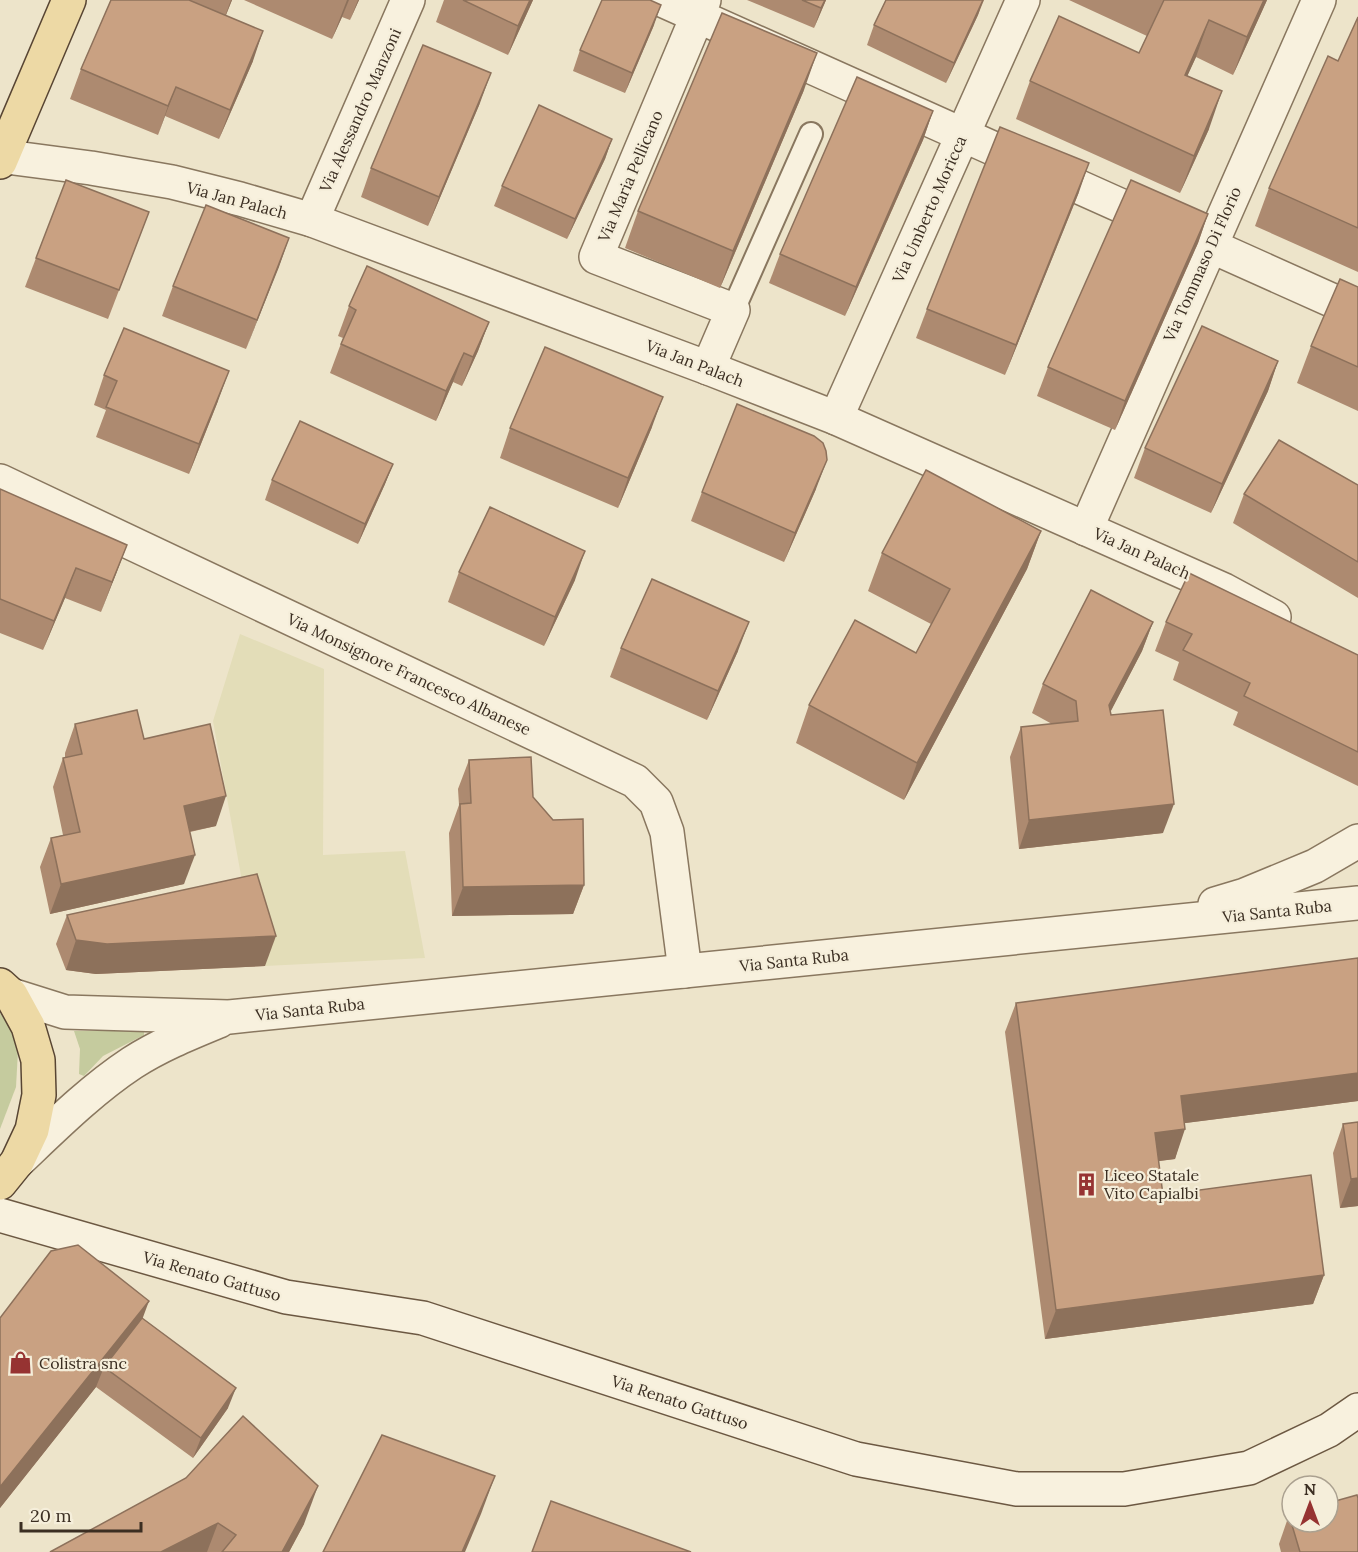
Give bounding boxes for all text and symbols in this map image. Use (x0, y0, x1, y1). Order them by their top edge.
street label: Via Alessandro Manzoni (314, 25, 405, 196)
street label: Via Maria Pellicano (593, 107, 667, 246)
street label: Via Umberto Moricca (887, 132, 970, 287)
street label: Via Jan Palach (183, 177, 290, 223)
street label: Via Tommaso Di Florio (1158, 183, 1245, 346)
street label: Via Jan Palach (642, 335, 747, 391)
street label: Via Jan Palach (1090, 522, 1194, 583)
street label: Via Monsignore Francesco Albanese (283, 608, 534, 740)
street label: Via Santa Ruba (1220, 895, 1333, 927)
street label: Via Santa Ruba (737, 944, 850, 976)
street label: Via Santa Ruba (253, 993, 366, 1025)
place label: Liceo Statale Vito Capialbi (1103, 1165, 1199, 1203)
building icon: Liceo Statale Vito Capialbi (1073, 1171, 1099, 1197)
street label: Via Renato Gattuso (140, 1246, 283, 1305)
shop icon: Colistra snc (8, 1350, 34, 1376)
place label: Colistra snc (39, 1353, 127, 1373)
street label: Via Renato Gattuso (608, 1370, 751, 1434)
north arrow (1280, 1474, 1340, 1534)
text: N (1304, 1479, 1316, 1499)
scale bar (21, 1495, 141, 1533)
text: 20 m (30, 1504, 72, 1527)

